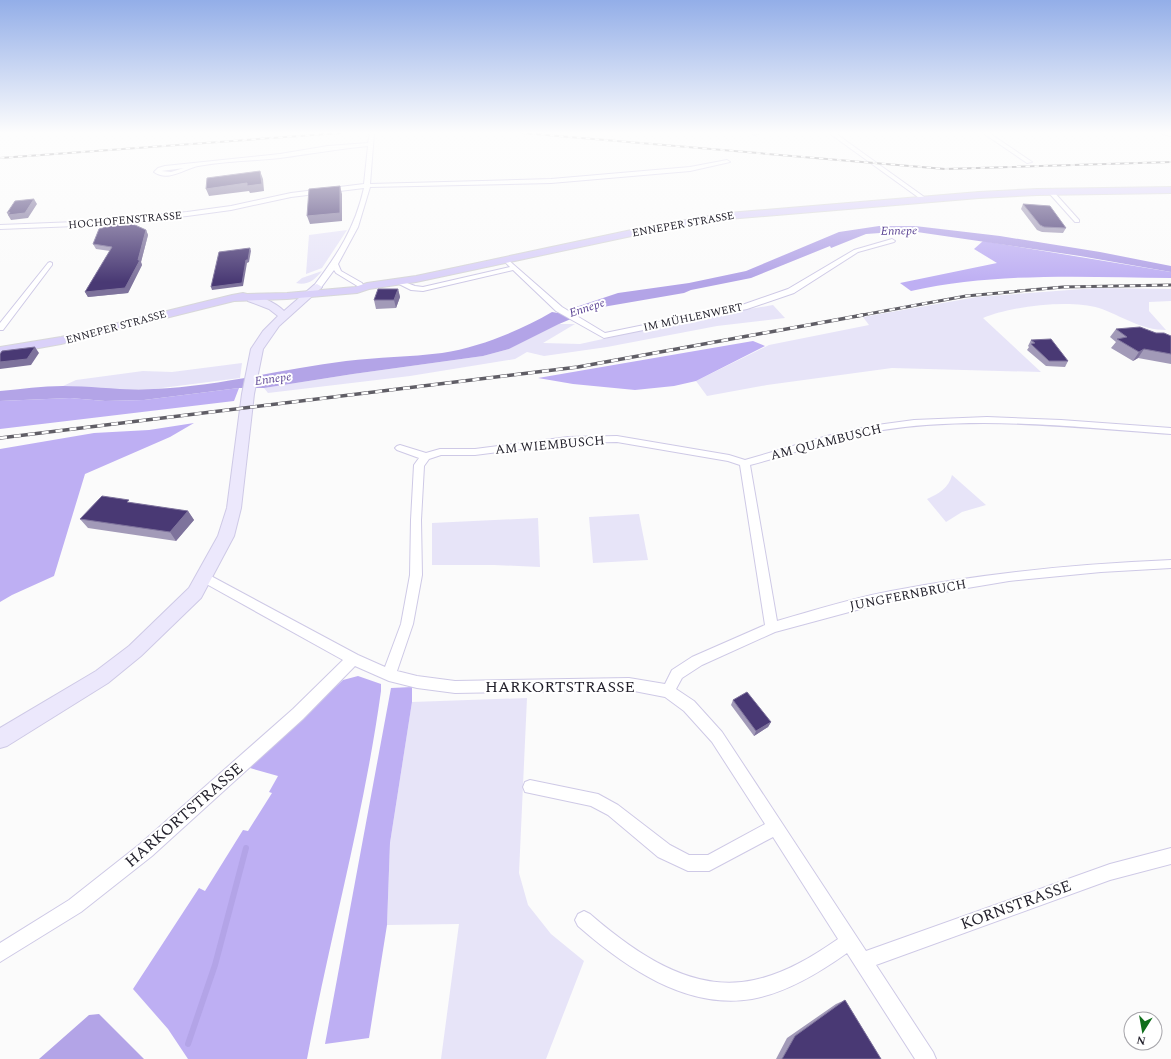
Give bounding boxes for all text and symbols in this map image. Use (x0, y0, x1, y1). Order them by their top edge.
street label: HOCHOFENSTRASSE (67, 207, 183, 233)
street label: ENNEPER STRASSE (631, 207, 735, 241)
water label: Ennepe (881, 221, 917, 241)
water label: Ennepe (567, 293, 607, 323)
street label: IM MÜHLENWERT (642, 298, 744, 336)
street label: ENNEPER STRASSE (64, 305, 168, 349)
water label: Ennepe (254, 367, 292, 391)
street label: AM QUAMBUSCH (768, 419, 884, 465)
street label: AM WIEMBUSCH (494, 430, 606, 460)
street label: JUNGFERNBRUCH (848, 574, 968, 616)
street label: HARKORTSTRASSE (485, 675, 635, 699)
street label: HARKORTSTRASSE (120, 757, 248, 873)
street label: KORNSTRASSE (957, 874, 1075, 936)
north arrow (1123, 1011, 1163, 1051)
text: N (1135, 1031, 1147, 1050)

